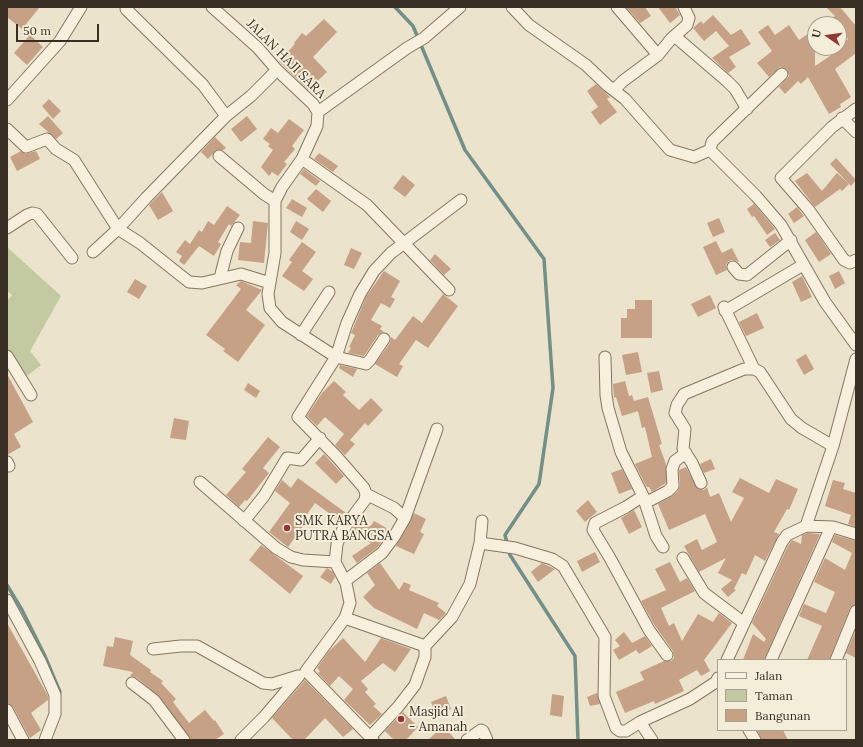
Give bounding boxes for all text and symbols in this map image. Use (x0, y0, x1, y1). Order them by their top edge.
scale bar (18, 16, 101, 42)
street label: JALAN HAJI SARA (243, 16, 329, 102)
north arrow (807, 16, 847, 56)
text: 50 m (23, 23, 51, 38)
text: U (809, 28, 824, 39)
place label: SMK KARYA PUTRA BANGSA (295, 513, 392, 544)
marker: SMK KARYA PUTRA BANGSA (282, 523, 292, 533)
legend (717, 659, 847, 731)
text: Jalan (755, 668, 782, 683)
text: Taman (755, 688, 793, 703)
place label: Masjid Al - Amanah (409, 704, 468, 735)
text: Bangunan (755, 708, 811, 723)
marker: Masjid Al - Amanah (396, 714, 406, 724)

